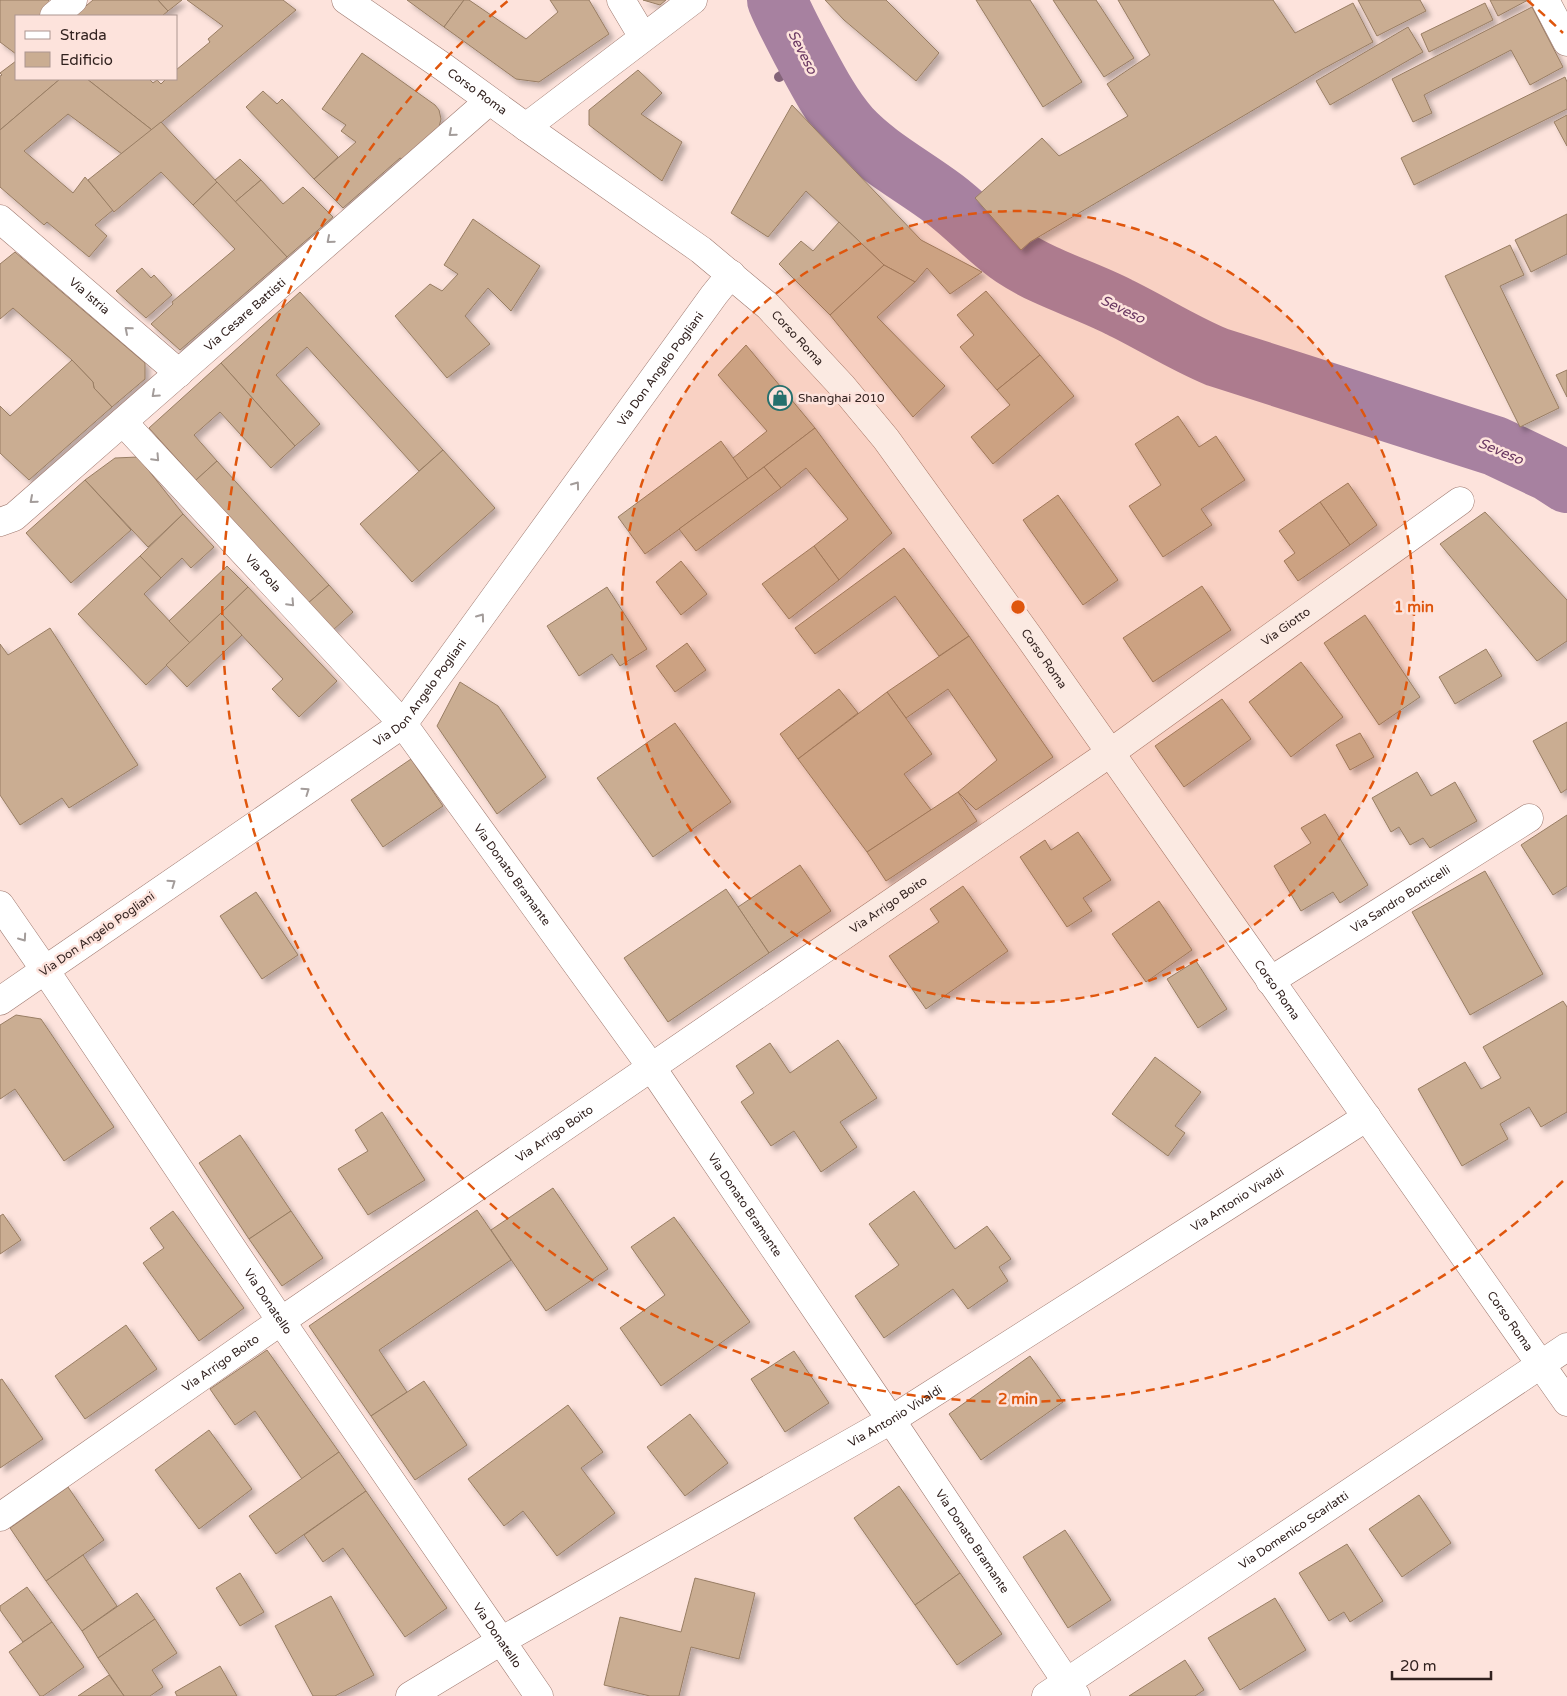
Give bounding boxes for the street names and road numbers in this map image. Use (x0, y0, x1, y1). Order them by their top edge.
street label: Corso Roma (445, 65, 510, 118)
street label: Via Istria (66, 275, 113, 317)
street label: Via Cesare Battisti (202, 275, 289, 354)
street label: Corso Roma (769, 308, 826, 368)
street label: Via Don Angelo Pogliani (614, 309, 706, 429)
street label: Via Pola (242, 551, 284, 595)
street label: Via Giotto (1259, 604, 1313, 649)
street label: Corso Roma (1018, 626, 1070, 691)
street label: Via Don Angelo Pogliani (371, 636, 469, 749)
street label: Via Donato Bramante (471, 821, 554, 928)
street label: Via Sandro Botticelli (1348, 862, 1453, 935)
street label: Via Arrigo Boito (847, 873, 930, 936)
street label: Via Don Angelo Pogliani (37, 889, 157, 979)
street label: Corso Roma (1251, 957, 1303, 1022)
street label: Via Arrigo Boito (513, 1102, 596, 1165)
street label: Via Donato Bramante (705, 1151, 785, 1259)
street label: Via Antonio Vivaldi (1188, 1165, 1286, 1234)
street label: Via Donatello (241, 1266, 295, 1337)
street label: Corso Roma (1484, 1289, 1536, 1354)
street label: Via Arrigo Boito (179, 1331, 262, 1395)
street label: Via Antonio Vivaldi (845, 1382, 945, 1450)
street label: Via Donato Bramante (933, 1487, 1012, 1596)
street label: Via Domenico Scarlatti (1236, 1488, 1351, 1572)
street label: Via Donatello (470, 1600, 524, 1670)

